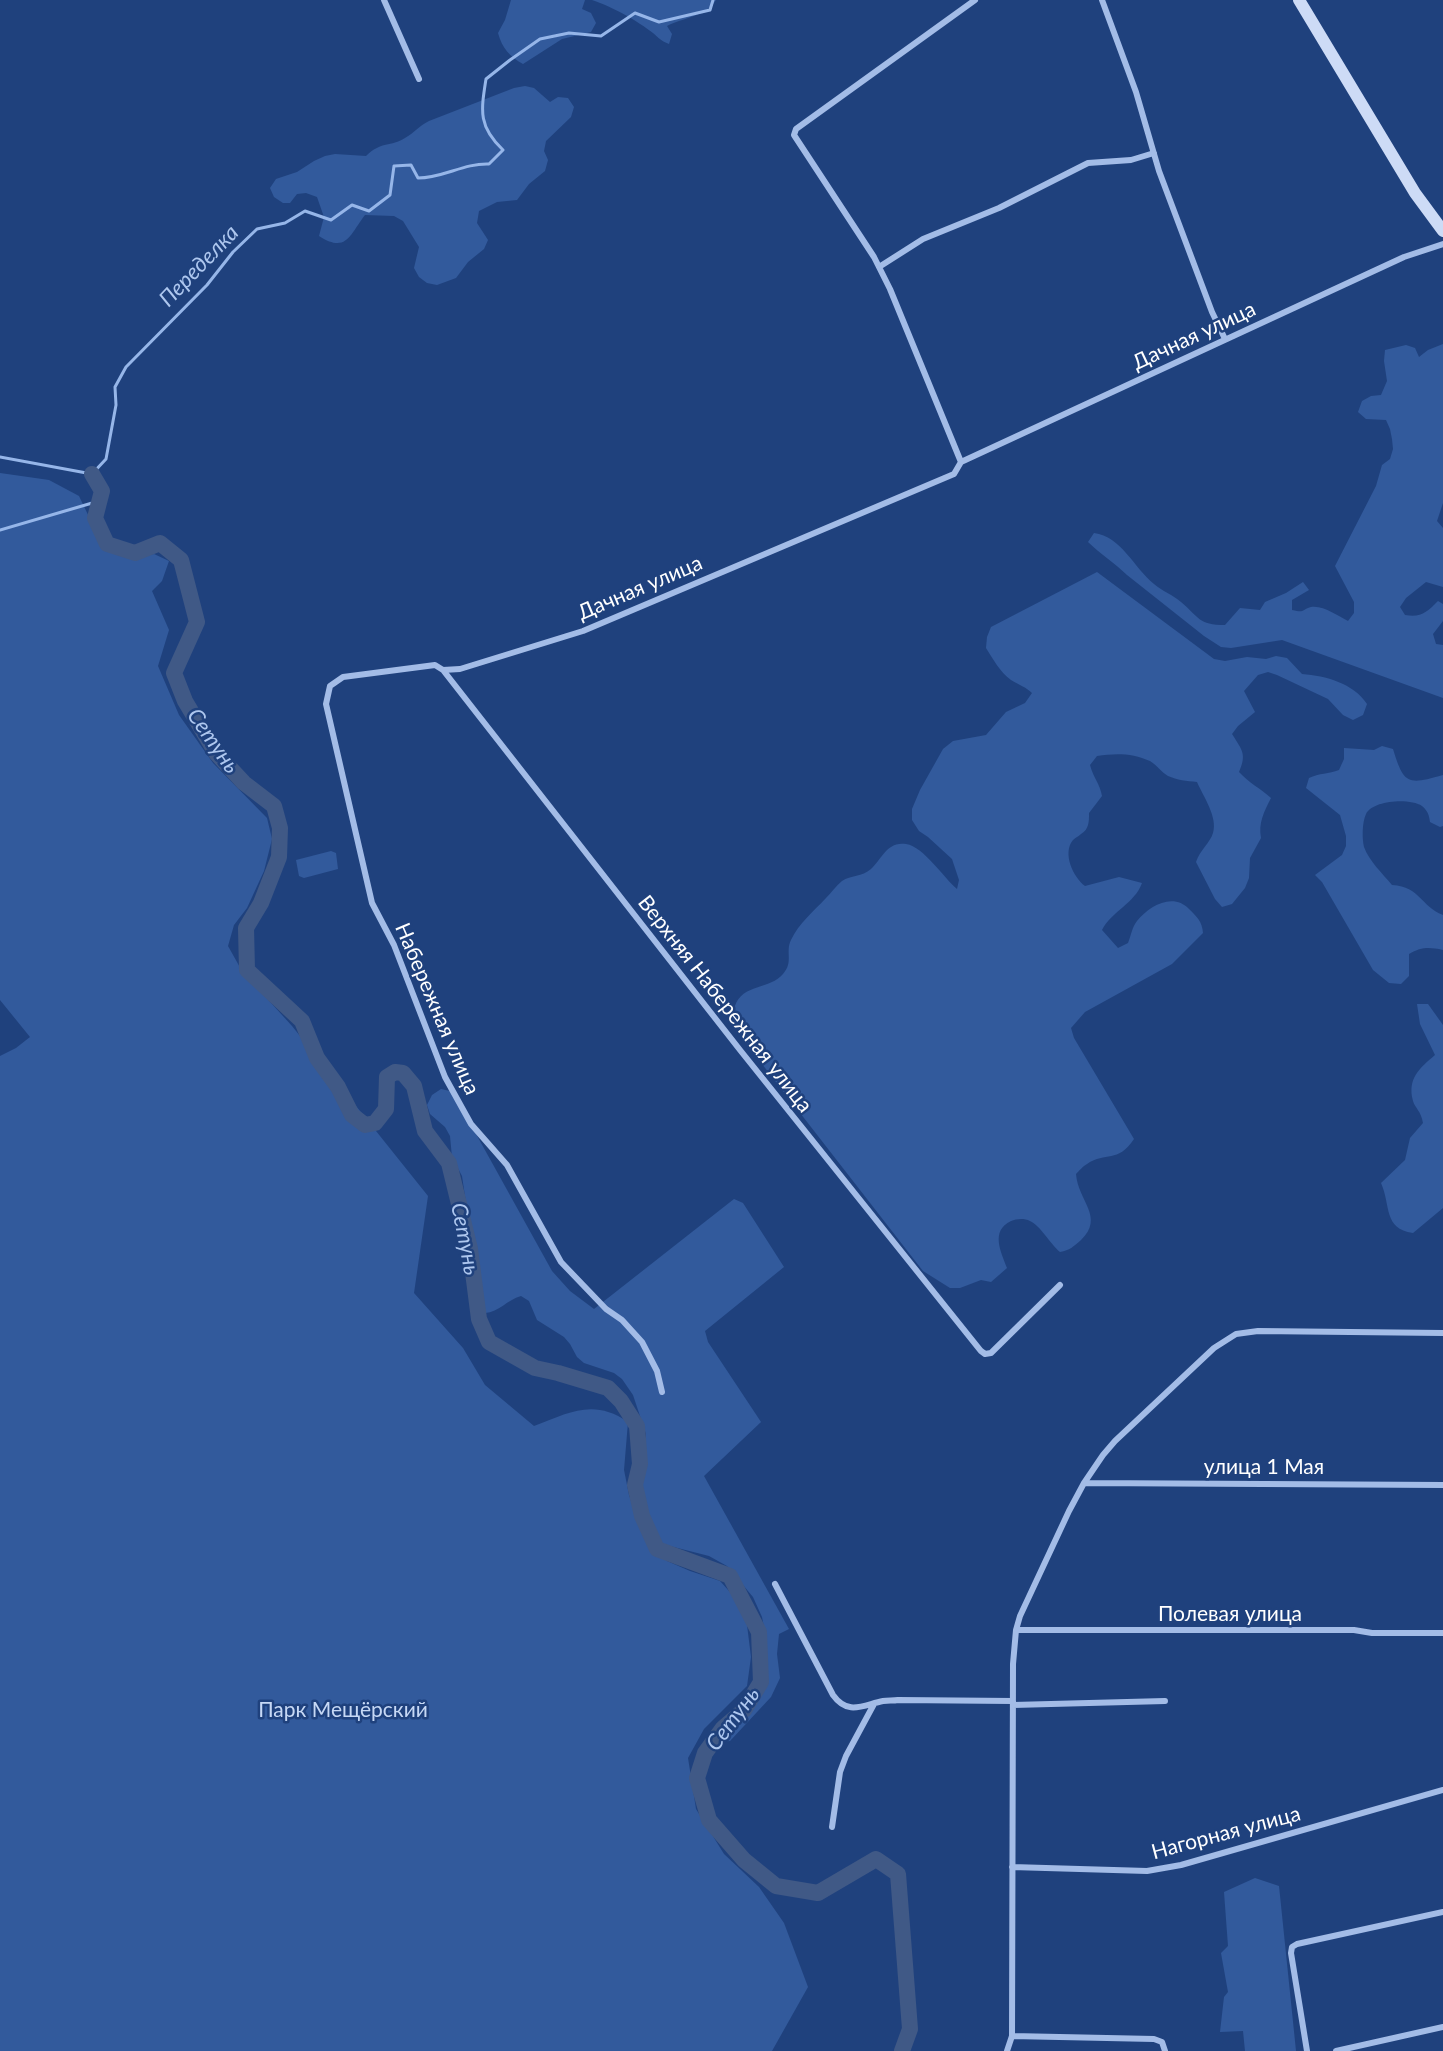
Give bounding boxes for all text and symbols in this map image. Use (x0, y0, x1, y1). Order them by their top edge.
water label: Переделка (154, 220, 244, 312)
street label: Дачная улица (1128, 296, 1260, 376)
street label: Дачная улица (574, 550, 706, 626)
water label: Сетунь (181, 703, 245, 779)
street label: Верхняя Набережная улица (632, 890, 818, 1118)
street label: Набережная улица (389, 919, 485, 1099)
water label: Сетунь (445, 1201, 485, 1277)
street label: улица 1 Мая (1204, 1454, 1324, 1480)
street label: Полевая улица (1158, 1601, 1302, 1627)
water label: Сетунь (700, 1682, 766, 1756)
park label: Парк Мещёрский (258, 1697, 428, 1723)
street label: Нагорная улица (1149, 1801, 1303, 1865)

